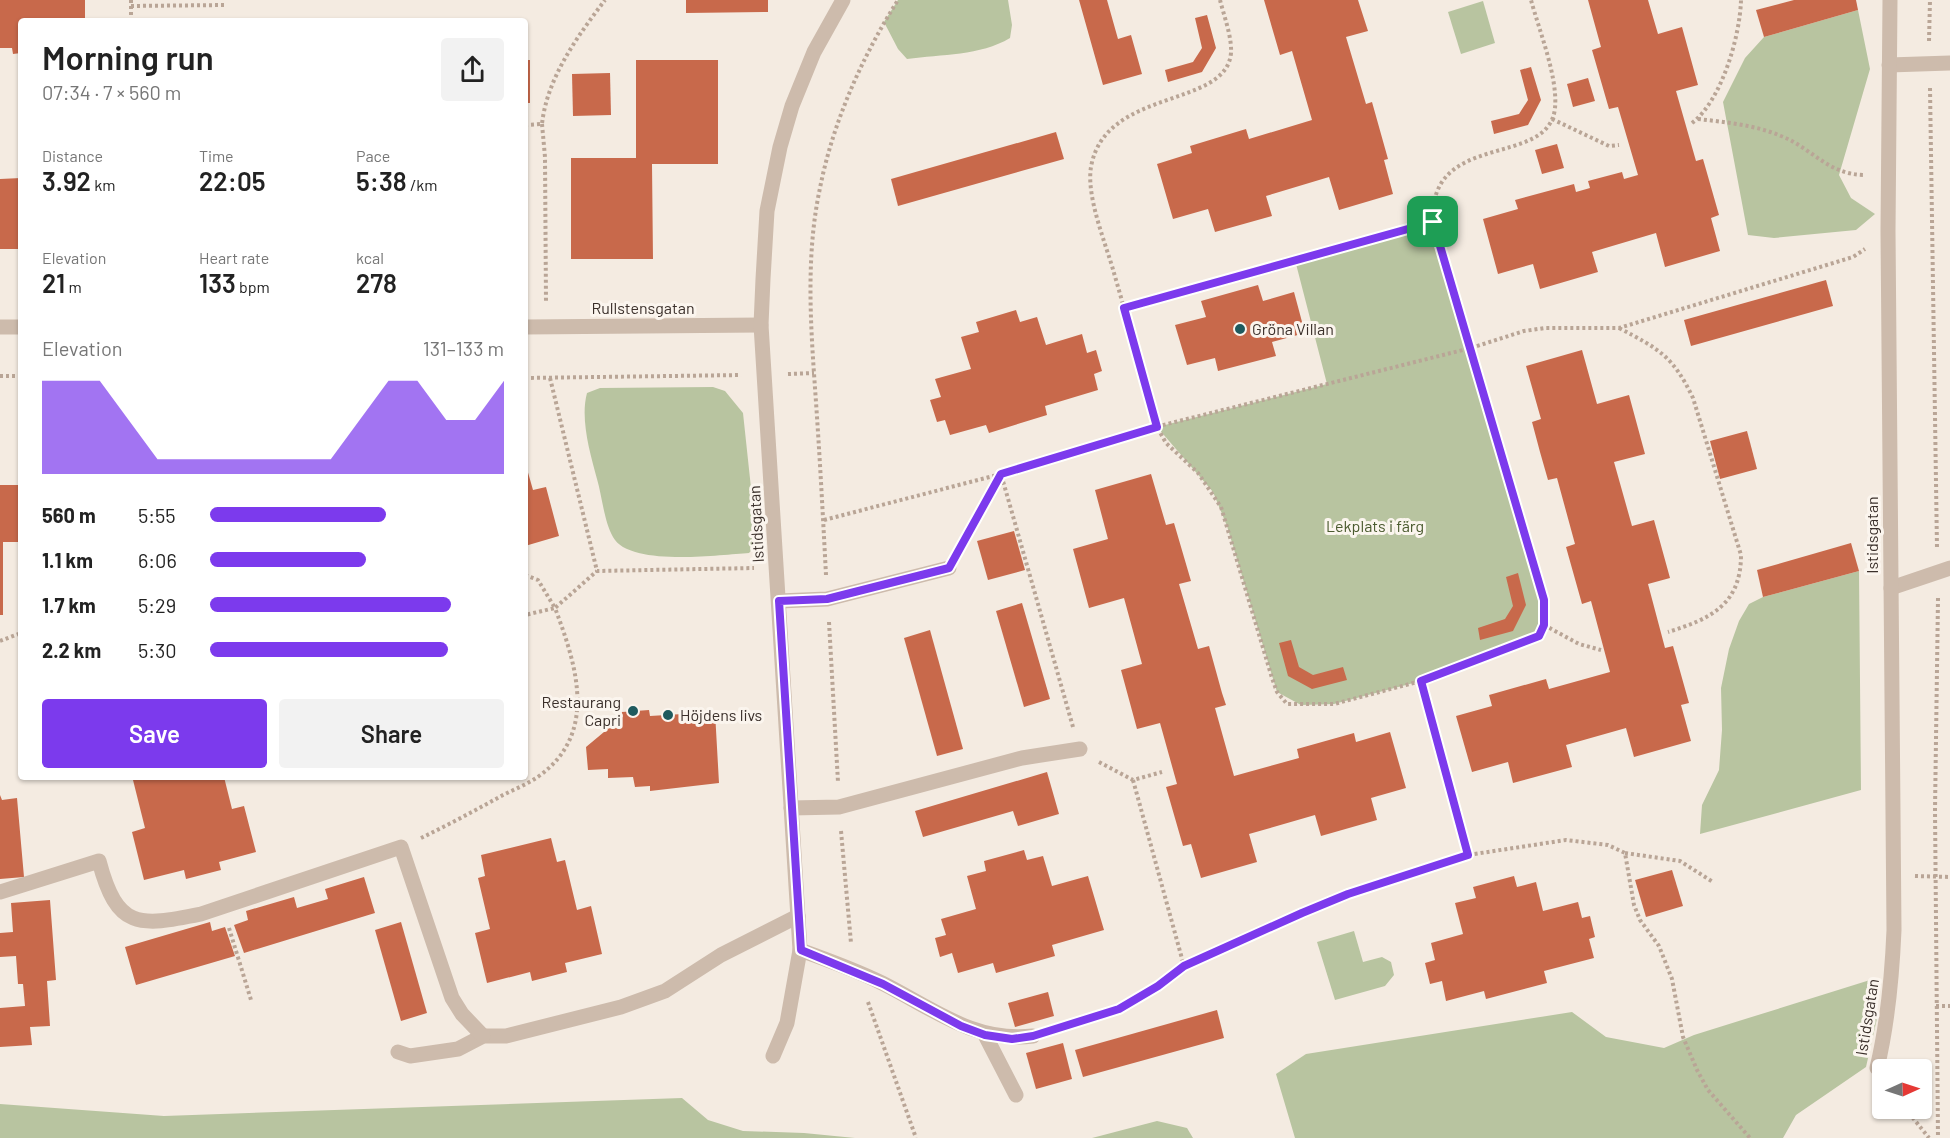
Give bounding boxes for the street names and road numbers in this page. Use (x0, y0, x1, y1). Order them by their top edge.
street label: Rullstensgatan (591, 298, 695, 317)
street label: Istidsgatan (744, 485, 767, 563)
street label: Istidsgatan (1862, 496, 1881, 574)
street label: Istidsgatan (1851, 977, 1882, 1057)

